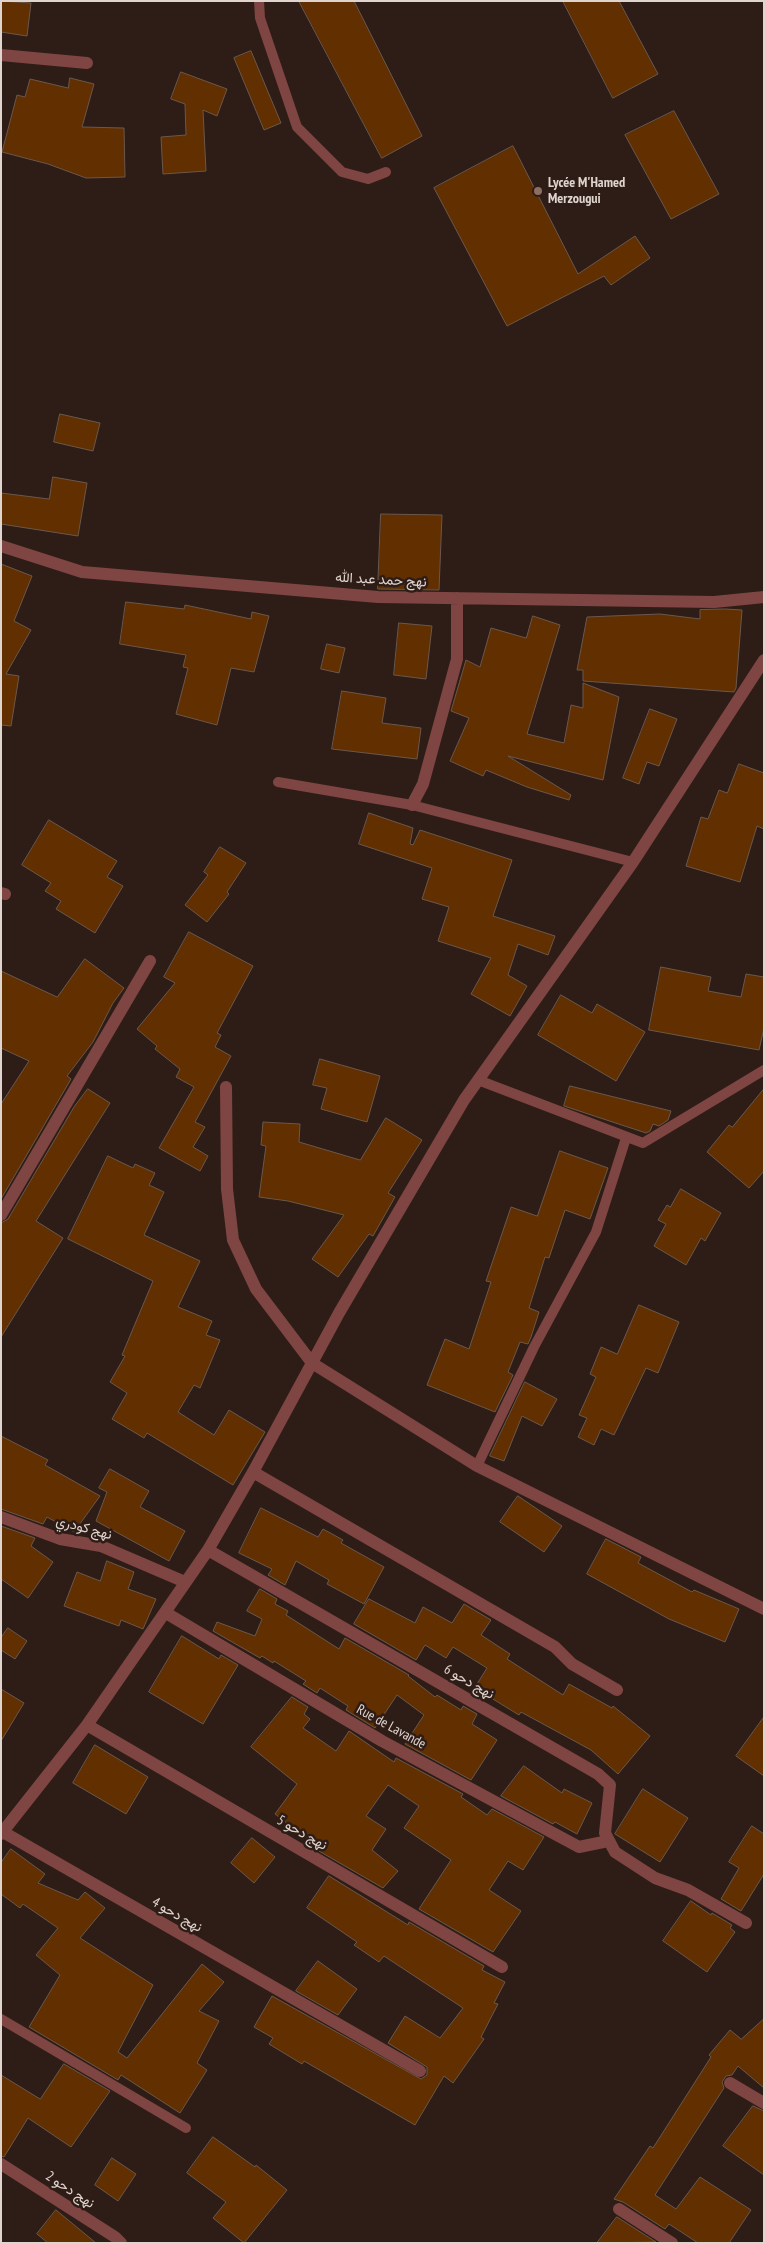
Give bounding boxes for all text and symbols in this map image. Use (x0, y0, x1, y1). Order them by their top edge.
place label: Lycée M'Hamed Merzougui (548, 175, 625, 208)
marker: Lycée M'Hamed Merzougui (532, 185, 544, 197)
street label: نهج حمد عبد الله (335, 569, 427, 591)
street label: نهج كودري (54, 1512, 114, 1544)
street label: نهج دحو 6 (441, 1661, 497, 1703)
street label: Rue de Lavande (353, 1701, 429, 1753)
street label: نهج دحو 5 (274, 1812, 330, 1854)
street label: نهج دحو 4 (149, 1894, 205, 1936)
street label: نهج دحو 2 (42, 2168, 98, 2212)

